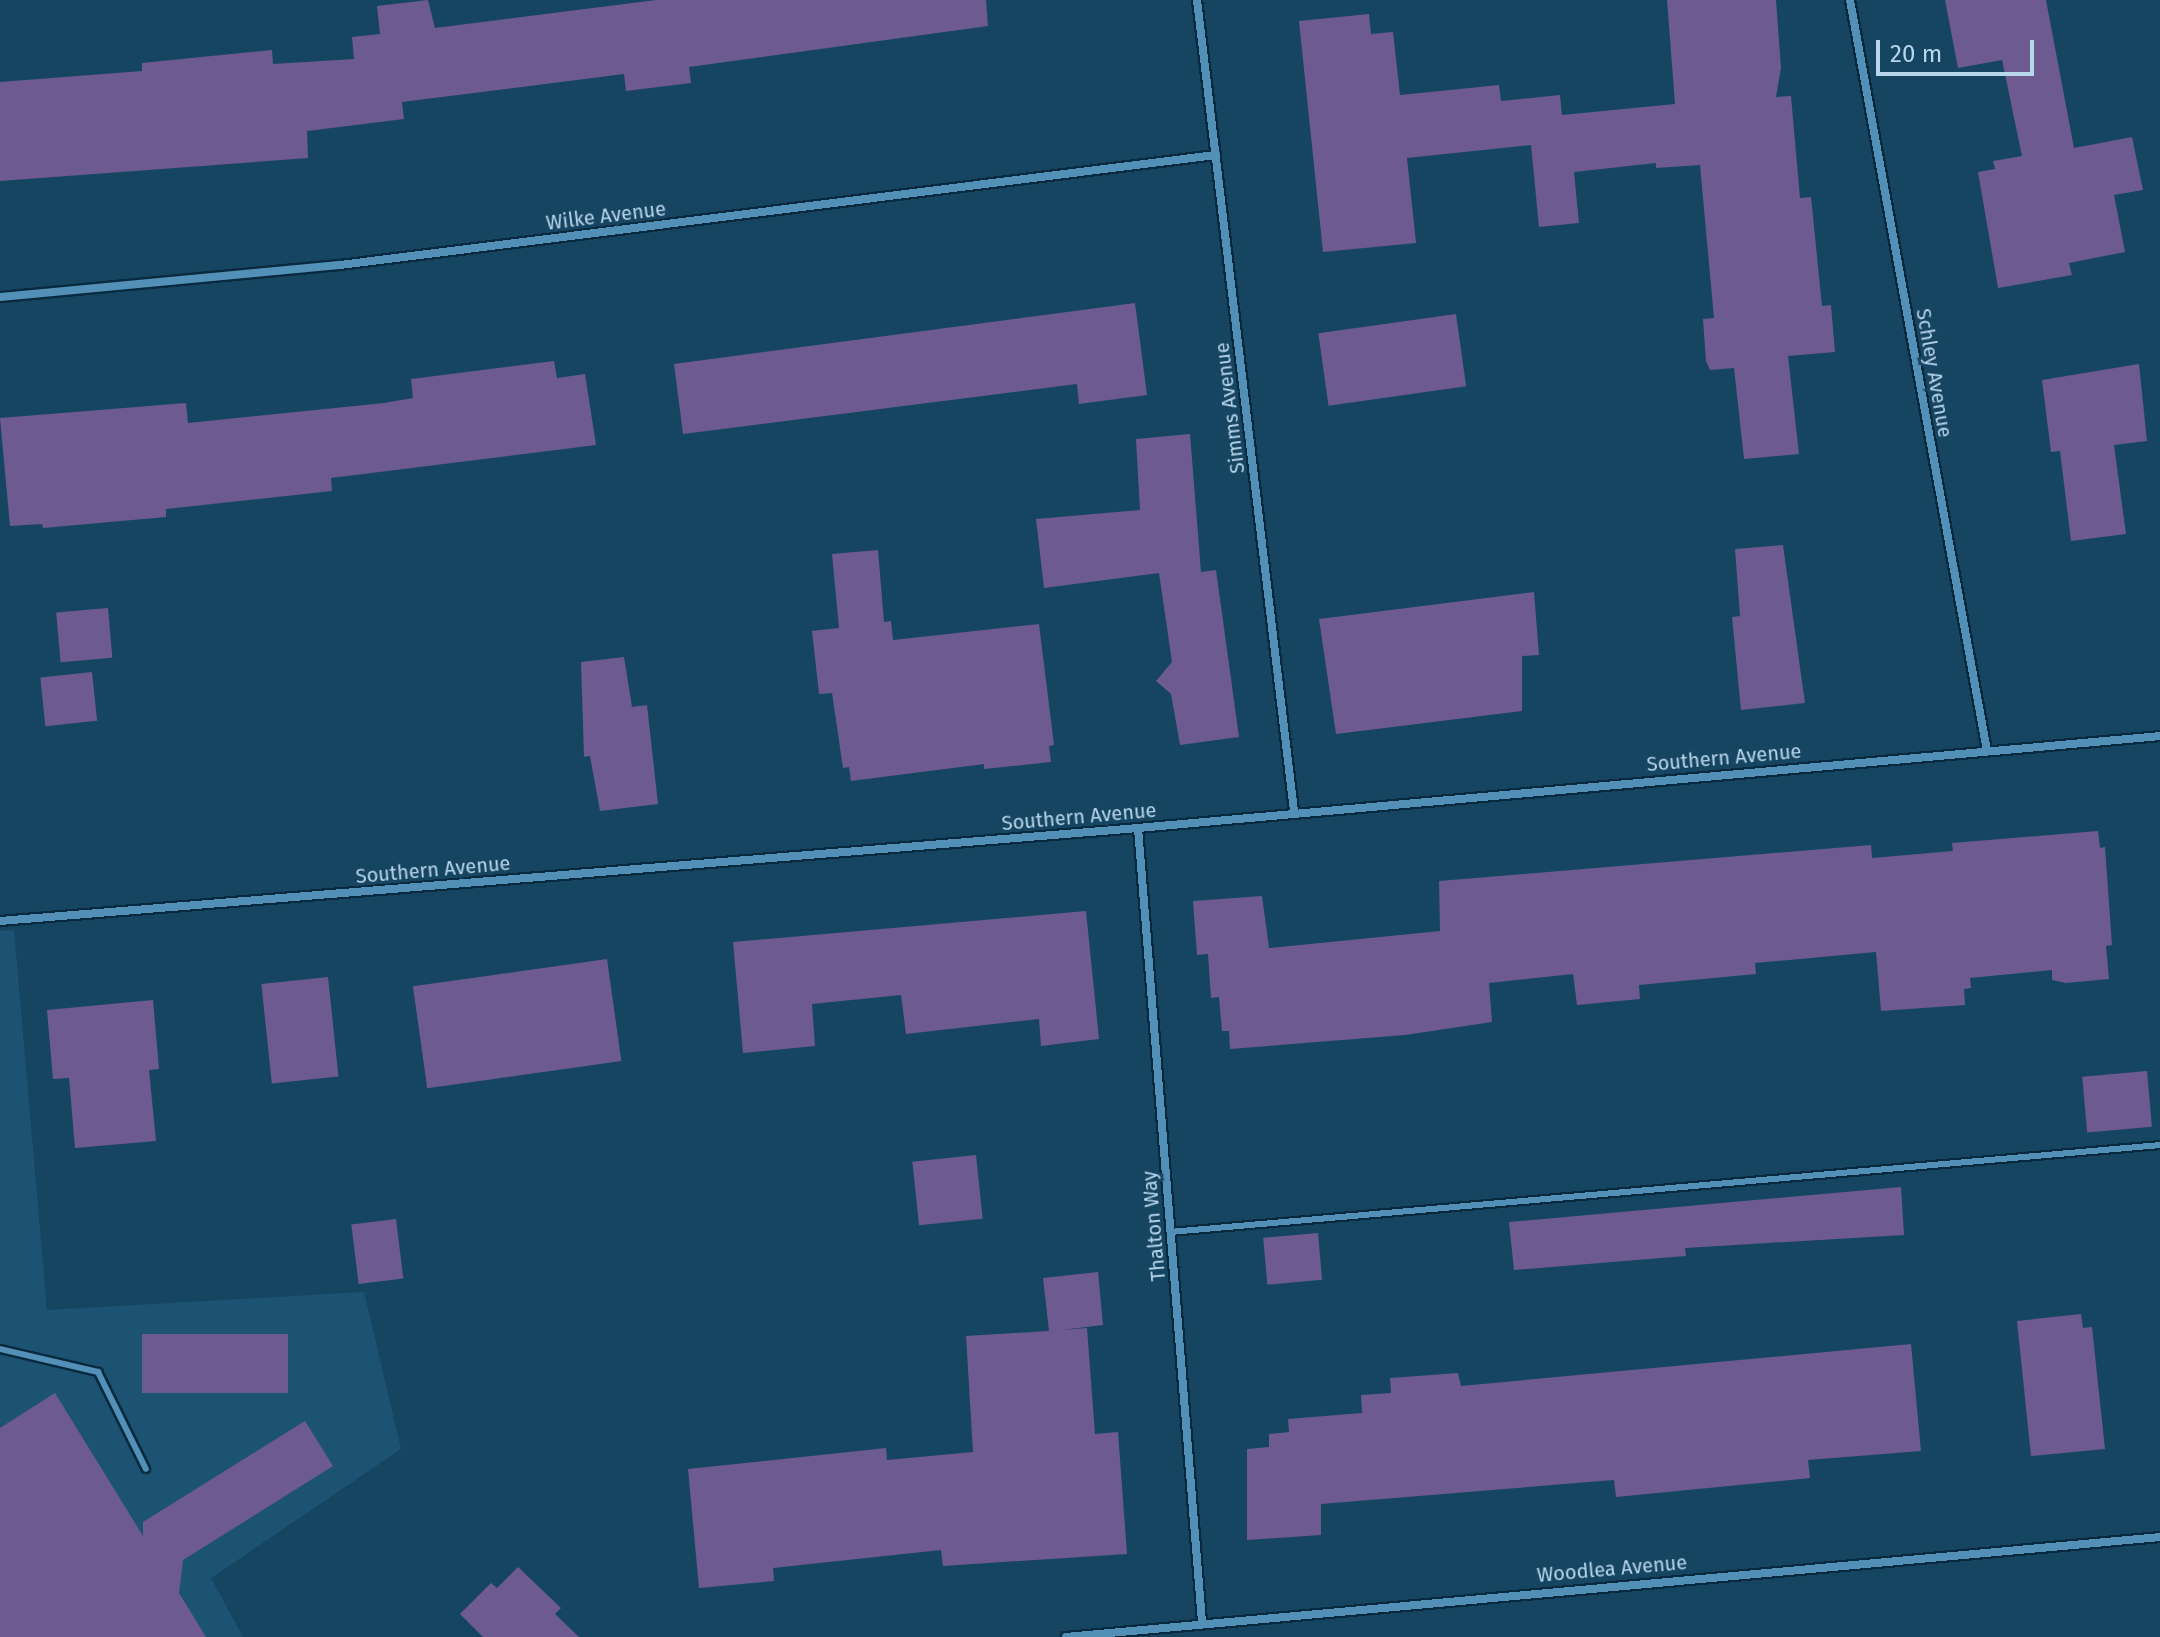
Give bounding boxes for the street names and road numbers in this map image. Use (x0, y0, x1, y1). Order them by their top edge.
street label: Wilke Avenue (545, 197, 667, 235)
street label: Schley Avenue (1911, 307, 1957, 439)
street label: Simms Avenue (1210, 341, 1250, 475)
street label: Southern Avenue (1646, 739, 1802, 777)
street label: Southern Avenue (1001, 798, 1157, 836)
street label: Southern Avenue (355, 851, 511, 889)
street label: Thalton Way (1137, 1170, 1171, 1282)
street label: Woodlea Avenue (1536, 1550, 1688, 1588)

